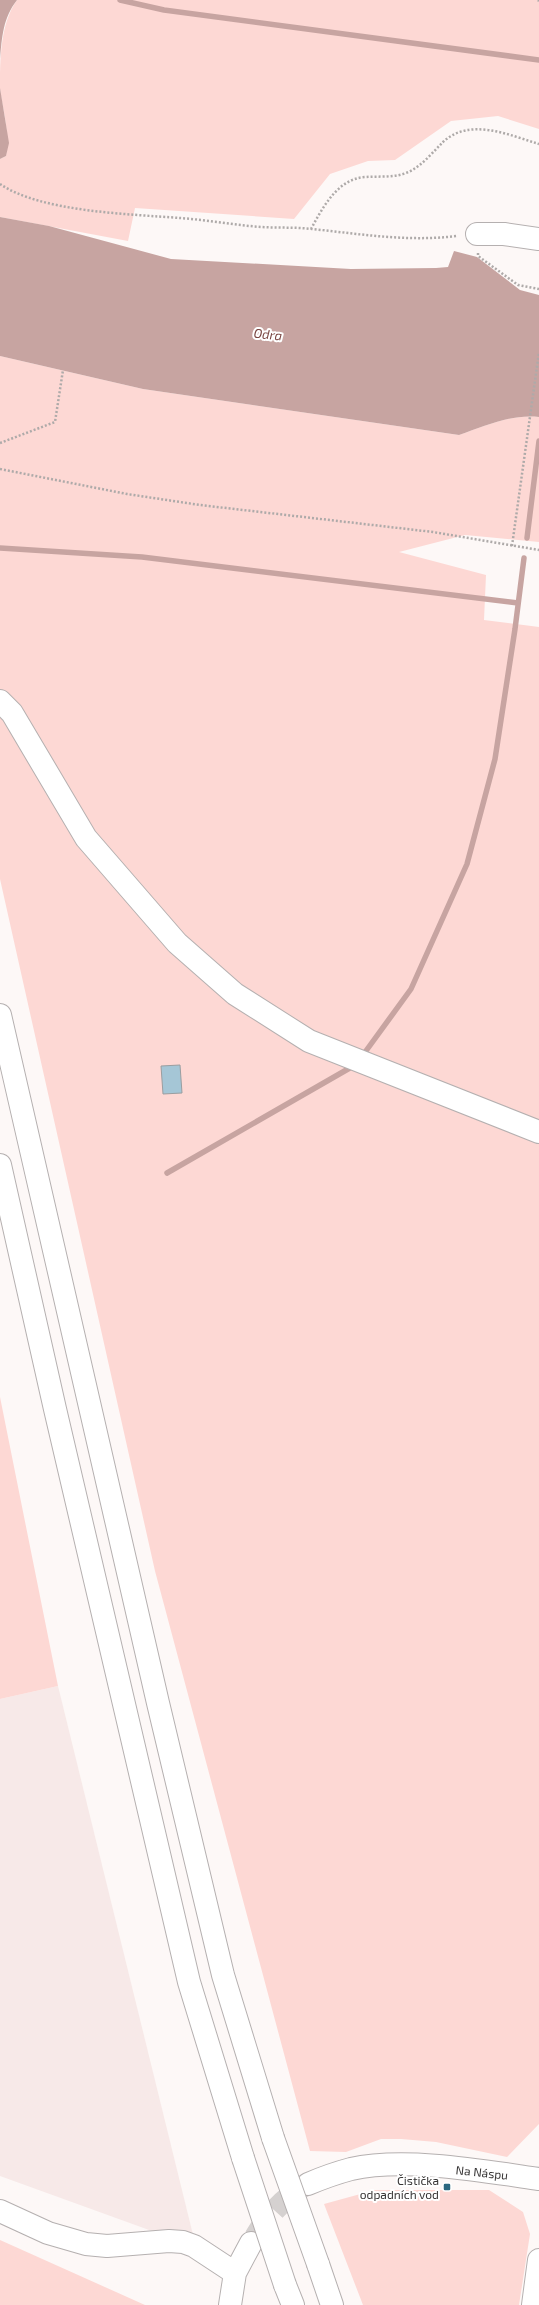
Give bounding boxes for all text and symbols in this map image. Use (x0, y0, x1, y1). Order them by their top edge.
water label: Odra (253, 325, 283, 343)
street label: Na Náspu (455, 2162, 509, 2182)
place label: Čistička odpadních vod (360, 2173, 439, 2201)
marker: Čistička odpadních vod (442, 2182, 452, 2192)

